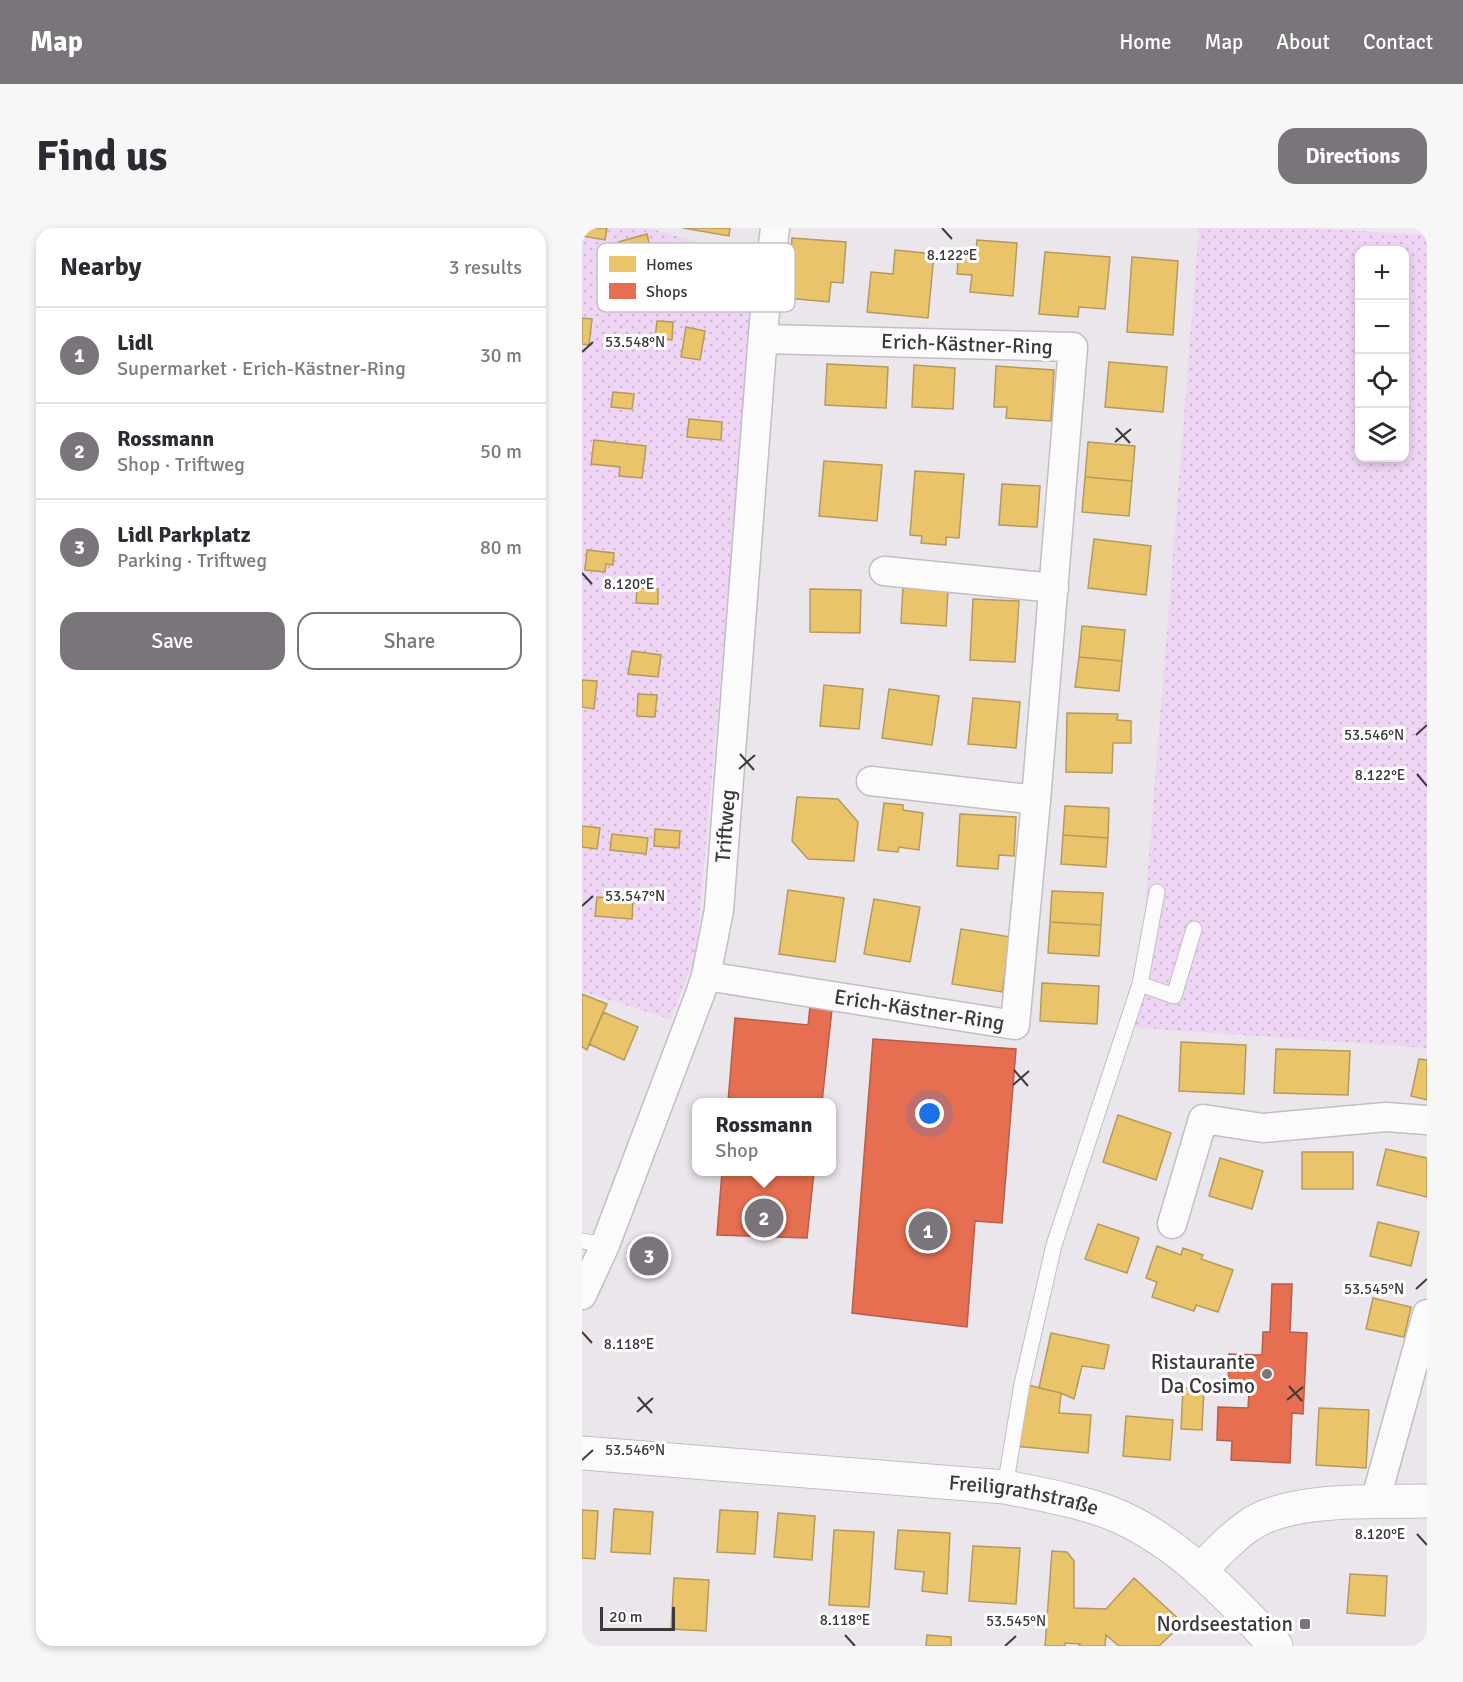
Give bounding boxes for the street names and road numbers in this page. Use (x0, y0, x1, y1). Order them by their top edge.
street label: Erich-Kästner-Ring (881, 328, 1053, 360)
street label: Triftweg (710, 788, 741, 863)
street label: Erich-Kästner-Ring (832, 984, 1006, 1036)
street label: Freiligrathstraße (948, 1470, 1102, 1521)

